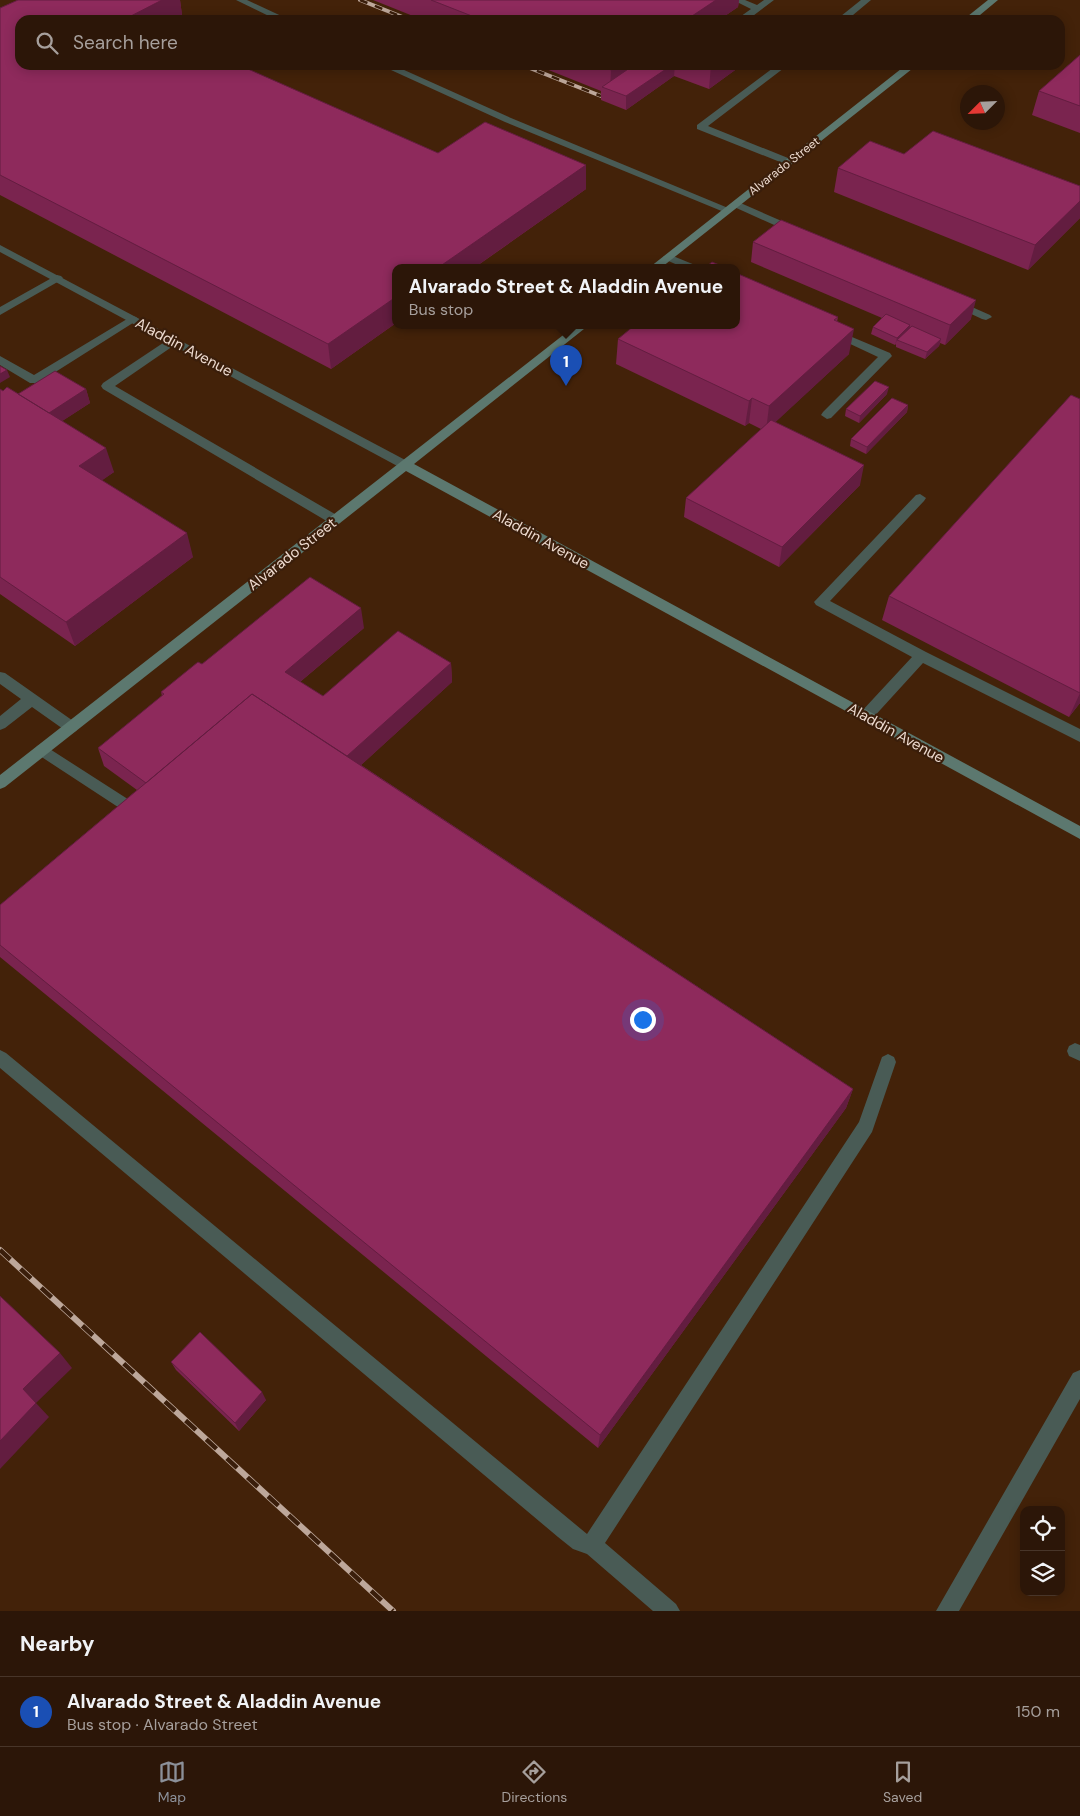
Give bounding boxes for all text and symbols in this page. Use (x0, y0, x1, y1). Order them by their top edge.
search box (15, 15, 1065, 70)
icon: search (33, 29, 61, 57)
text: Search here (73, 30, 178, 55)
north arrow (960, 85, 1005, 130)
street label: Alvarado Street (745, 133, 823, 199)
popup (392, 264, 740, 329)
text: Alvarado Street & Aladdin Avenue (409, 274, 723, 299)
text: Bus stop (409, 299, 473, 320)
street label: Aladdin Avenue (132, 313, 236, 381)
pin: 1 (550, 345, 582, 386)
street label: Aladdin Avenue (489, 504, 593, 574)
street label: Alvarado Street (243, 513, 341, 595)
street label: Aladdin Avenue (844, 698, 948, 768)
your location (630, 1007, 656, 1033)
map controls (1020, 1506, 1065, 1596)
button: locate (1020, 1506, 1065, 1551)
button: layers (1020, 1551, 1065, 1596)
text: Nearby (20, 1630, 94, 1658)
text: Alvarado Street & Aladdin Avenue (67, 1689, 381, 1714)
text: 1 (33, 1701, 39, 1722)
text: 150 m (1016, 1701, 1060, 1722)
text: Bus stop · Alvarado Street (67, 1714, 258, 1735)
tab: Map (158, 1758, 186, 1806)
tab: Directions (502, 1758, 567, 1806)
tab: Saved (883, 1758, 922, 1806)

